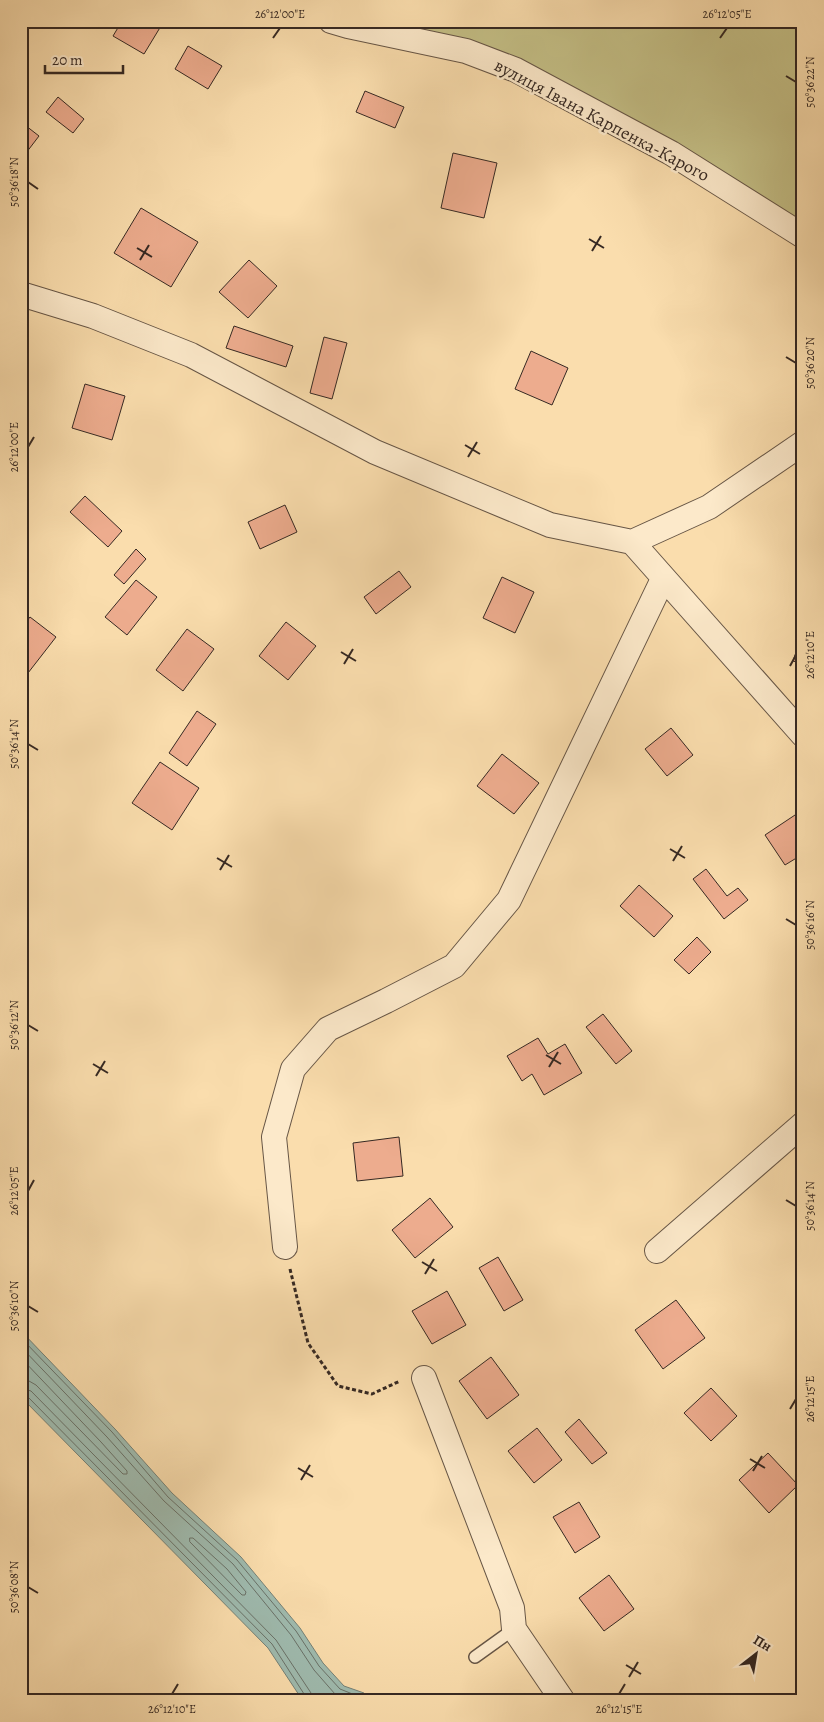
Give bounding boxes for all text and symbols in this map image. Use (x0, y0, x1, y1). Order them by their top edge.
text: 26°12'00"E (255, 6, 305, 22)
text: 26°12'05"E (702, 6, 752, 22)
scale bar (45, 42, 122, 74)
text: 20 m (52, 50, 83, 70)
street label: вулиця Івана Карпенка-Карого (490, 53, 714, 187)
text: 50°36'22"N (802, 56, 818, 108)
text: 50°36'18"N (6, 157, 22, 207)
text: 50°36'20"N (802, 337, 818, 389)
text: 26°12'00"E (6, 422, 22, 472)
text: 26°12'10"E (802, 631, 818, 679)
text: 50°36'14"N (6, 719, 22, 769)
text: 50°36'16"N (802, 900, 818, 950)
text: 50°36'12"N (6, 1000, 22, 1050)
text: 26°12'05"E (6, 1166, 22, 1216)
text: 50°36'14"N (802, 1181, 818, 1231)
text: 50°36'10"N (6, 1280, 22, 1331)
text: 26°12'15"E (802, 1376, 818, 1422)
text: 50°36'08"N (6, 1561, 22, 1613)
north arrow (732, 1630, 782, 1680)
text: Пн (750, 1630, 775, 1656)
text: 26°12'10"E (148, 1701, 196, 1717)
text: 26°12'15"E (596, 1701, 642, 1717)

